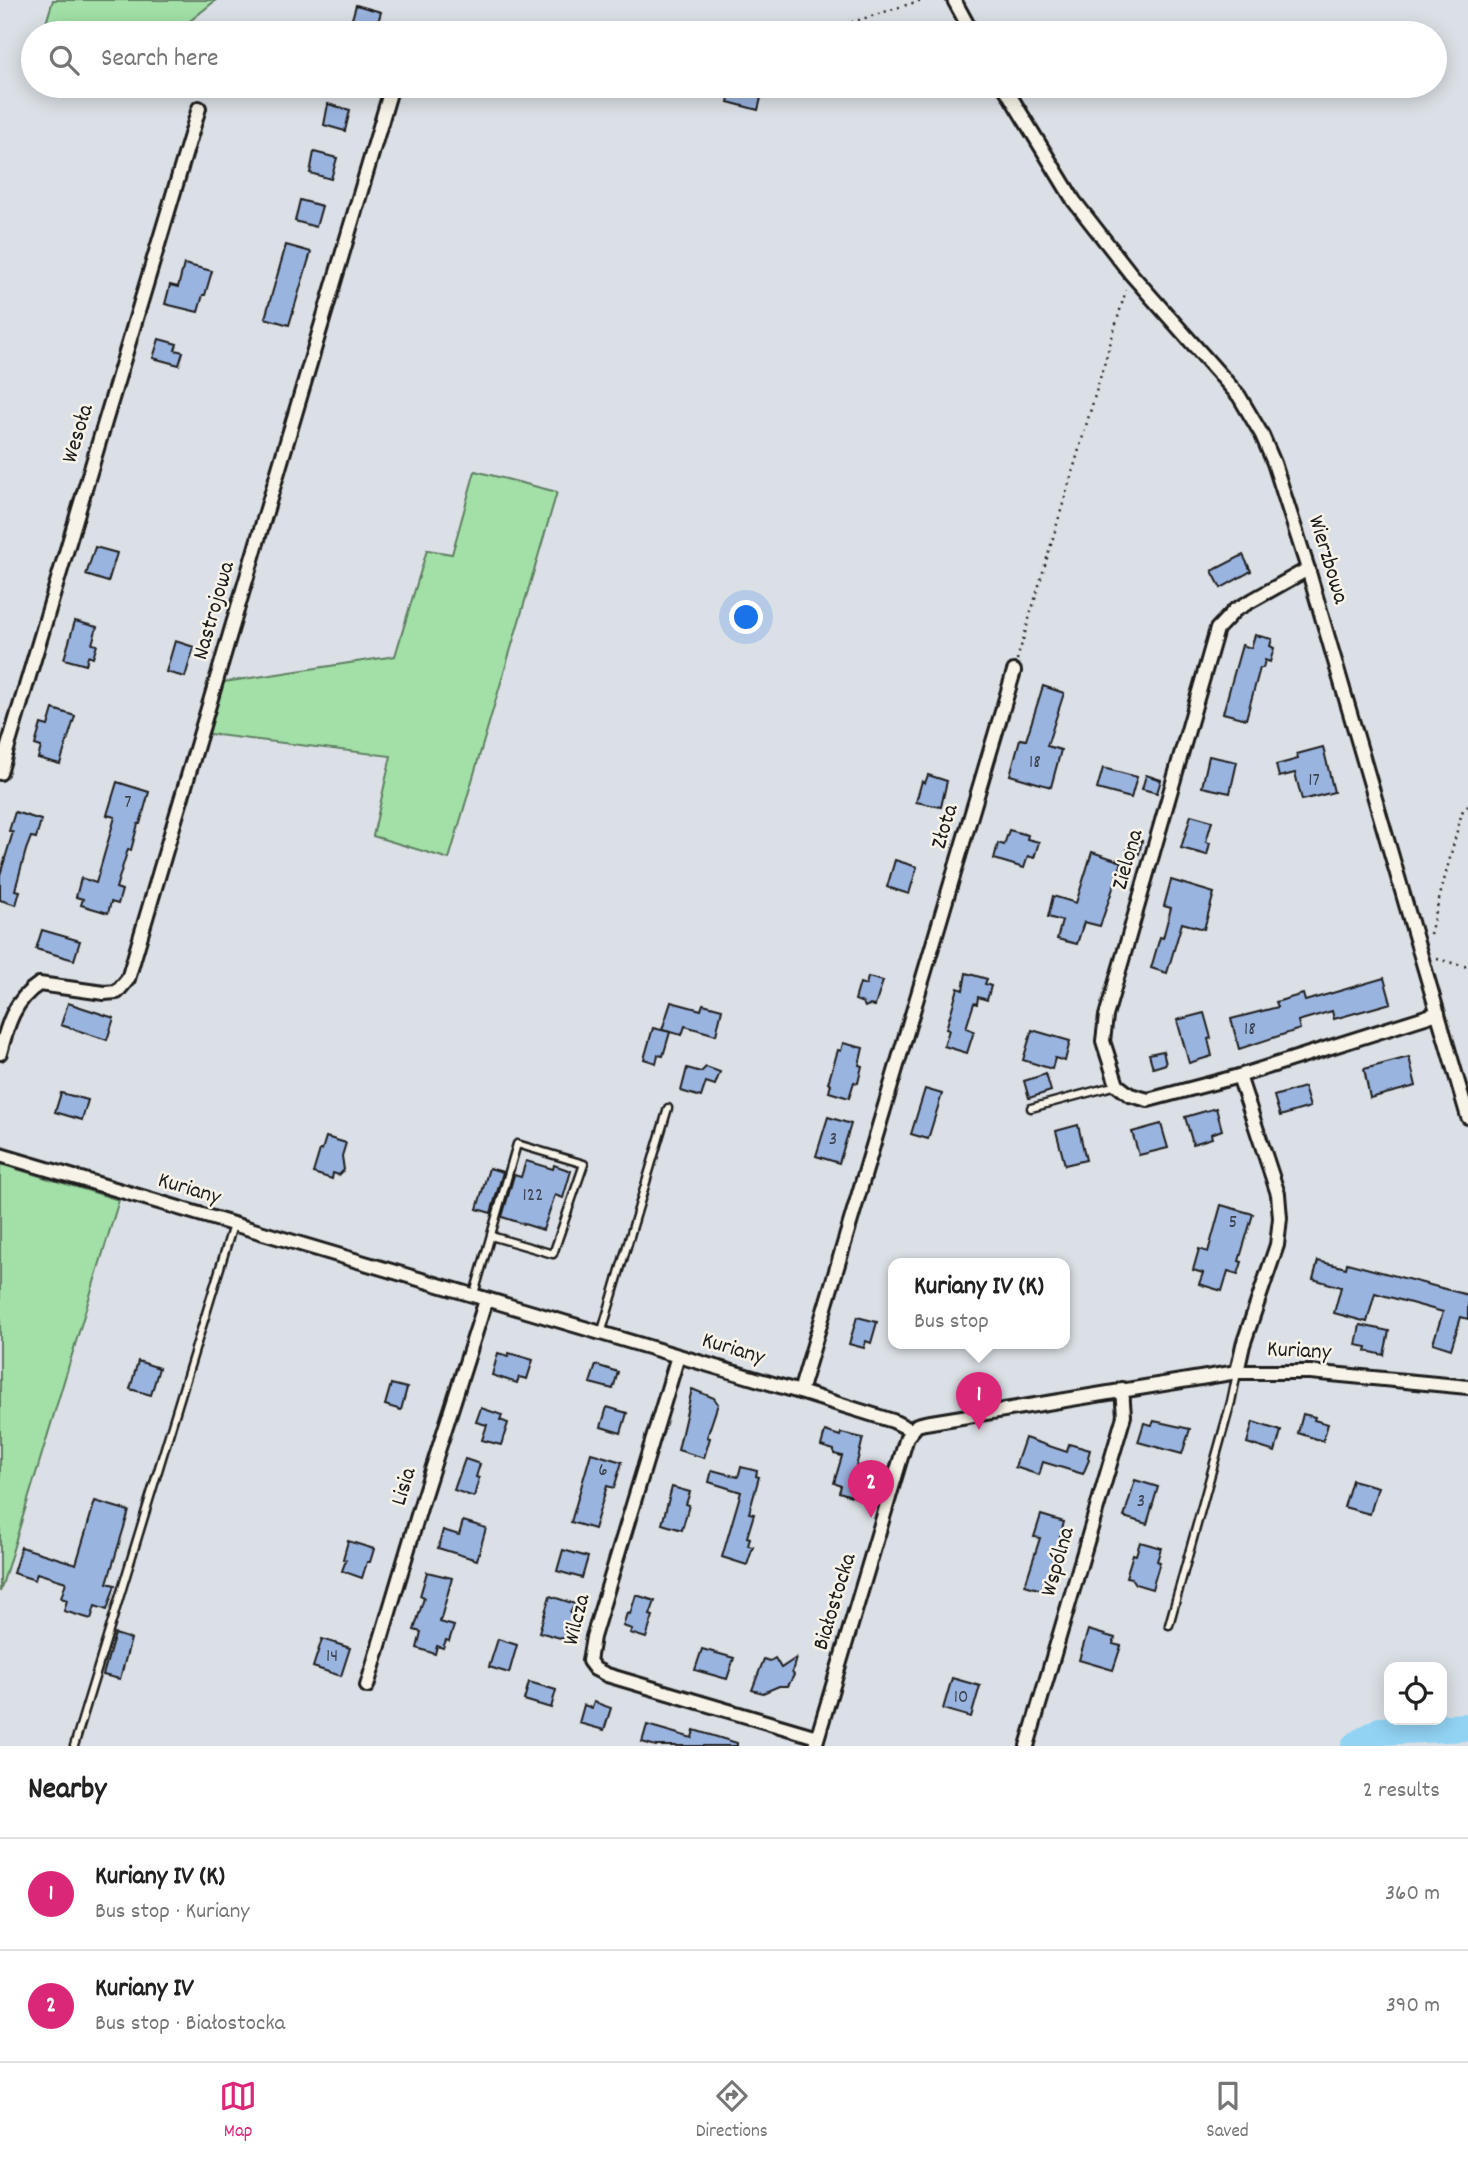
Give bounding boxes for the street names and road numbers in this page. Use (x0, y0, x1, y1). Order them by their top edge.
street label: Wesoła (54, 399, 104, 467)
street label: Wierzbowa (1298, 512, 1356, 609)
street label: Nastrojowa (185, 557, 245, 664)
street label: Złota (924, 799, 969, 854)
street label: Zielona (1105, 825, 1154, 894)
street label: Kuriany (154, 1165, 225, 1215)
street label: Kuriany (698, 1325, 769, 1375)
street label: Kuriany (1266, 1334, 1333, 1370)
street label: Lisia (384, 1463, 427, 1510)
street label: Wspólna (1033, 1522, 1085, 1600)
street label: Białostocka (806, 1548, 867, 1655)
street label: Wilcza (556, 1590, 601, 1649)

